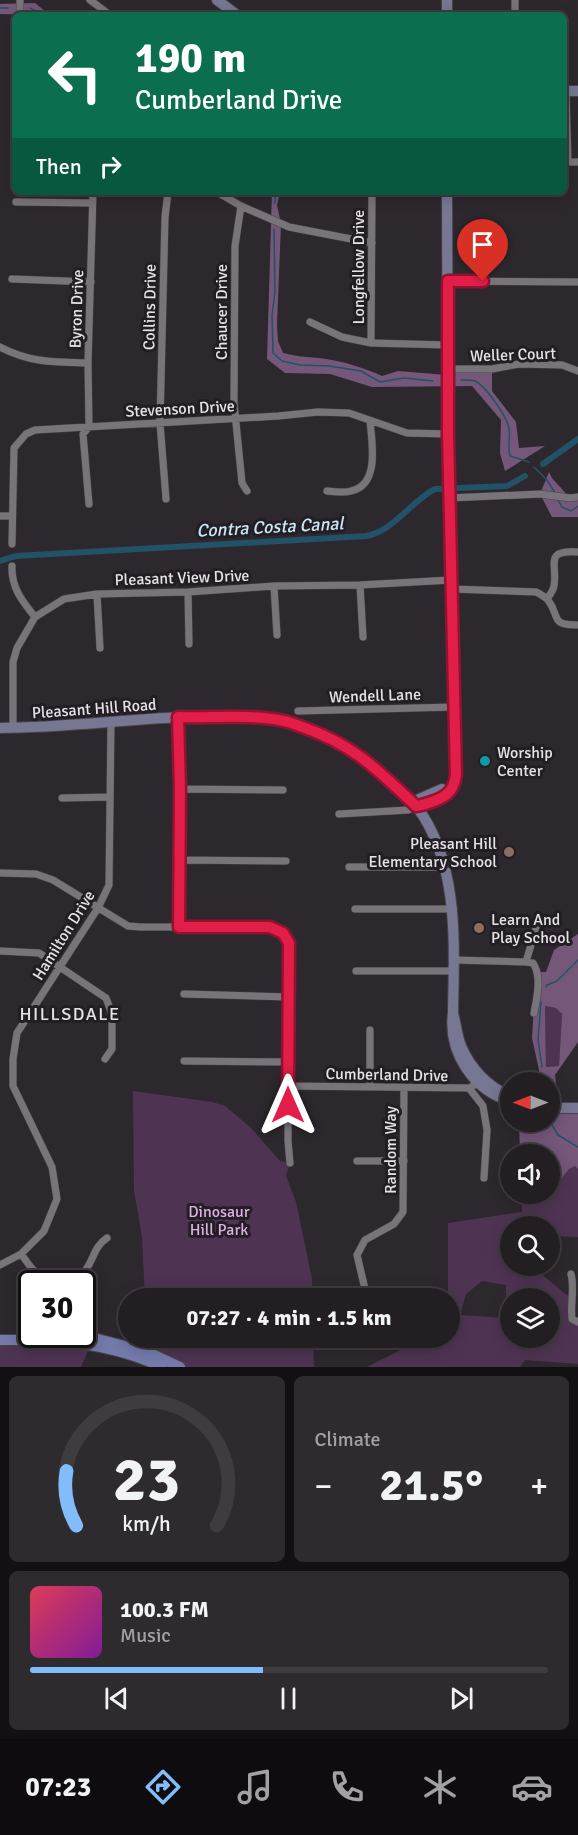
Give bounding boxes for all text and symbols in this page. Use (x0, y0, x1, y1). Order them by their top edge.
text: 190 m (135, 33, 246, 84)
icon: left (36, 36, 114, 114)
text: Cumberland Drive (135, 84, 342, 117)
icon: right (94, 150, 127, 183)
text: Then (36, 153, 82, 180)
street label: Longfellow Drive (349, 210, 369, 324)
pin (457, 219, 508, 281)
icon: arrive (466, 228, 499, 261)
street label: Collins Drive (139, 264, 161, 350)
street label: Chaucer Drive (212, 264, 232, 360)
street label: Byron Drive (66, 269, 88, 349)
street label: Weller Court (470, 343, 557, 366)
street label: Stevenson Drive (125, 396, 235, 422)
water label: Contra Costa Canal (196, 512, 346, 542)
street label: Pleasant View Drive (114, 566, 250, 590)
street label: Wendell Lane (329, 684, 421, 708)
street label: Pleasant Hill Road (31, 695, 157, 723)
place label: Worship Center (497, 743, 553, 781)
marker: Worship Center (478, 754, 492, 768)
place label: Pleasant Hill Elementary School (368, 834, 497, 872)
marker: Pleasant Hill Elementary School (502, 845, 516, 859)
street label: Hamilton Drive (28, 887, 99, 984)
place label: Learn And Play School (491, 910, 570, 948)
marker: Learn And Play School (472, 921, 486, 935)
district label: HILLSDALE (19, 1003, 121, 1025)
street label: Cumberland Drive (325, 1064, 449, 1086)
north arrow (500, 1072, 560, 1132)
map controls (500, 1072, 560, 1348)
position arrow (256, 1073, 320, 1137)
street label: Random Way (381, 1106, 401, 1194)
button: sound (500, 1144, 560, 1204)
park label: Dinosaur Hill Park (188, 1202, 250, 1240)
button: search (500, 1216, 560, 1276)
speed limit sign: 30 (18, 1270, 96, 1348)
button: layers (500, 1288, 560, 1348)
text: 07:27 · 4 min · 1.5 km (186, 1304, 392, 1331)
text: Climate (315, 1427, 380, 1452)
text: 23 (113, 1441, 180, 1518)
text: 21.5° (379, 1458, 483, 1513)
text: − (315, 1466, 332, 1507)
text: + (530, 1466, 548, 1507)
text: km/h (122, 1511, 171, 1537)
text: 100.3 FM (120, 1596, 209, 1623)
text: Music (120, 1623, 171, 1648)
icon: previous (100, 1682, 133, 1715)
icon: pause (272, 1682, 305, 1715)
icon: next (445, 1682, 478, 1715)
icon: directions (142, 1766, 184, 1808)
icon: music (234, 1766, 276, 1808)
icon: phone (326, 1766, 368, 1808)
icon: climate (419, 1766, 461, 1808)
icon: car (511, 1766, 553, 1808)
text: 07:23 (25, 1771, 91, 1804)

